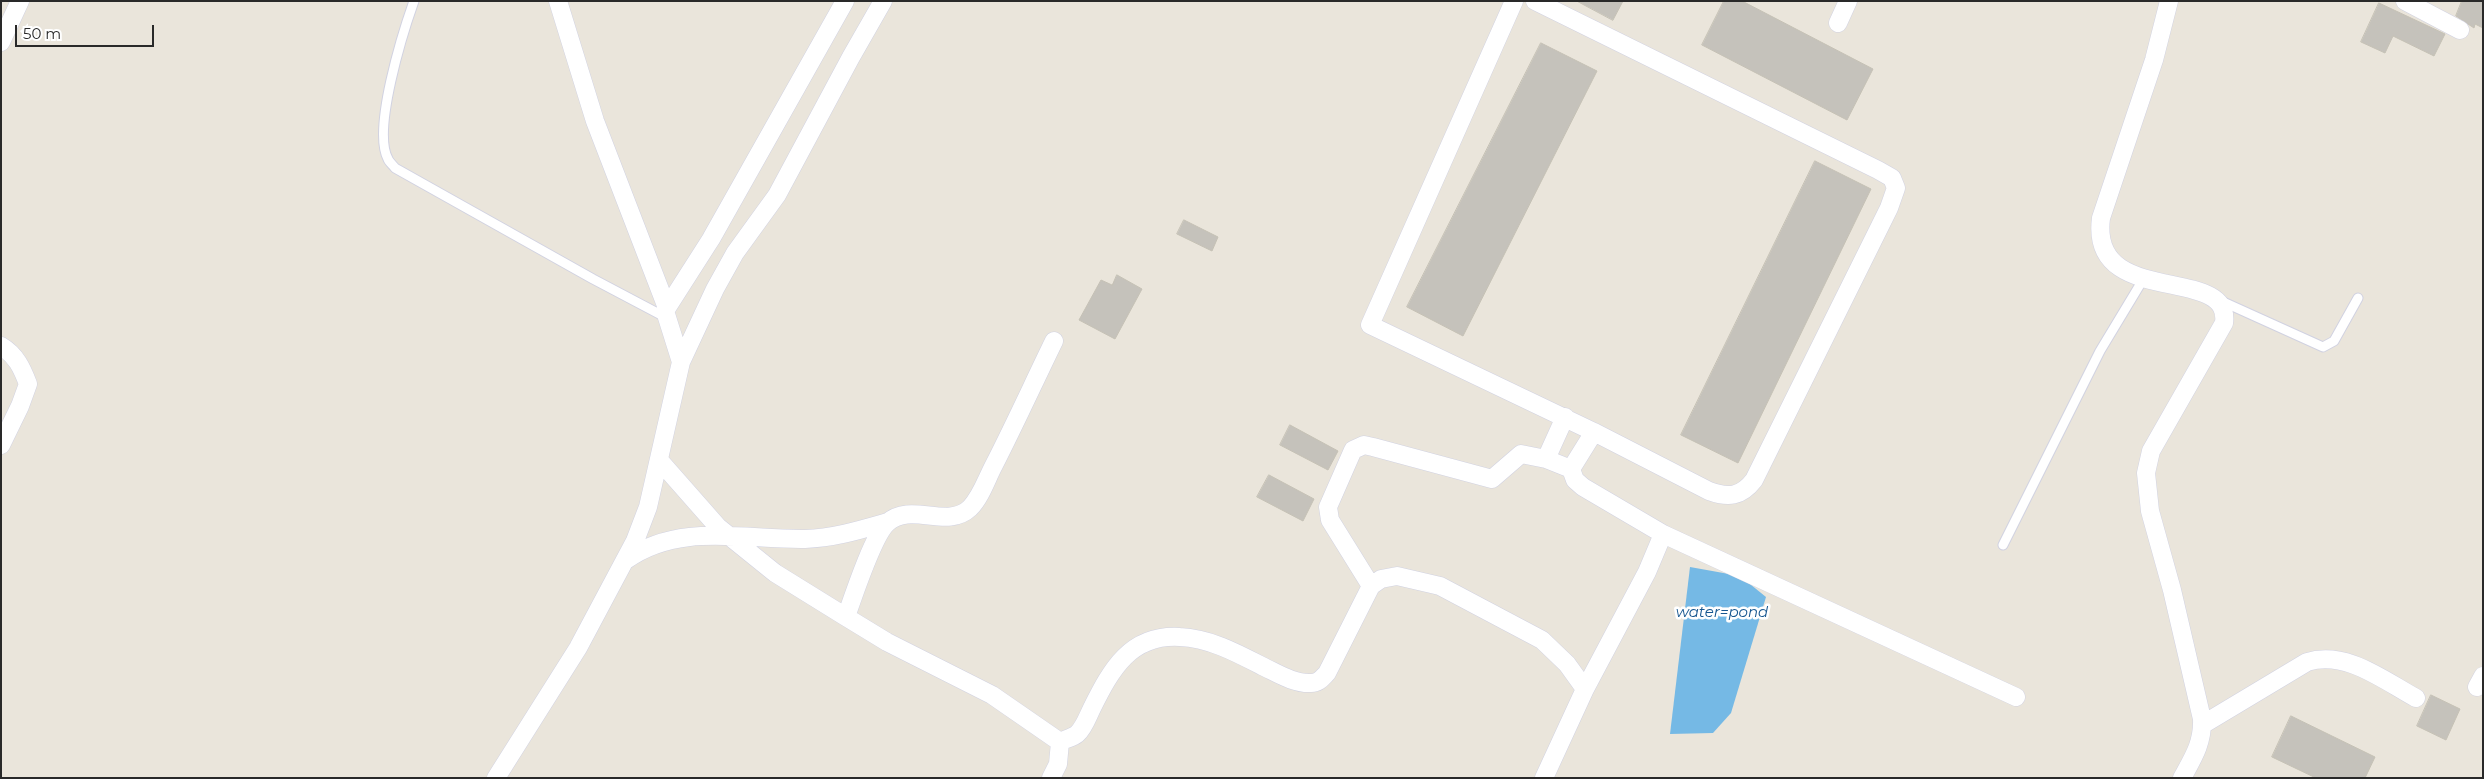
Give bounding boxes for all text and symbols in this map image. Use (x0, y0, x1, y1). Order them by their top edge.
scale bar (18, 15, 156, 47)
text: 50 m (23, 24, 61, 43)
water label: water=pond (1676, 604, 1768, 622)

